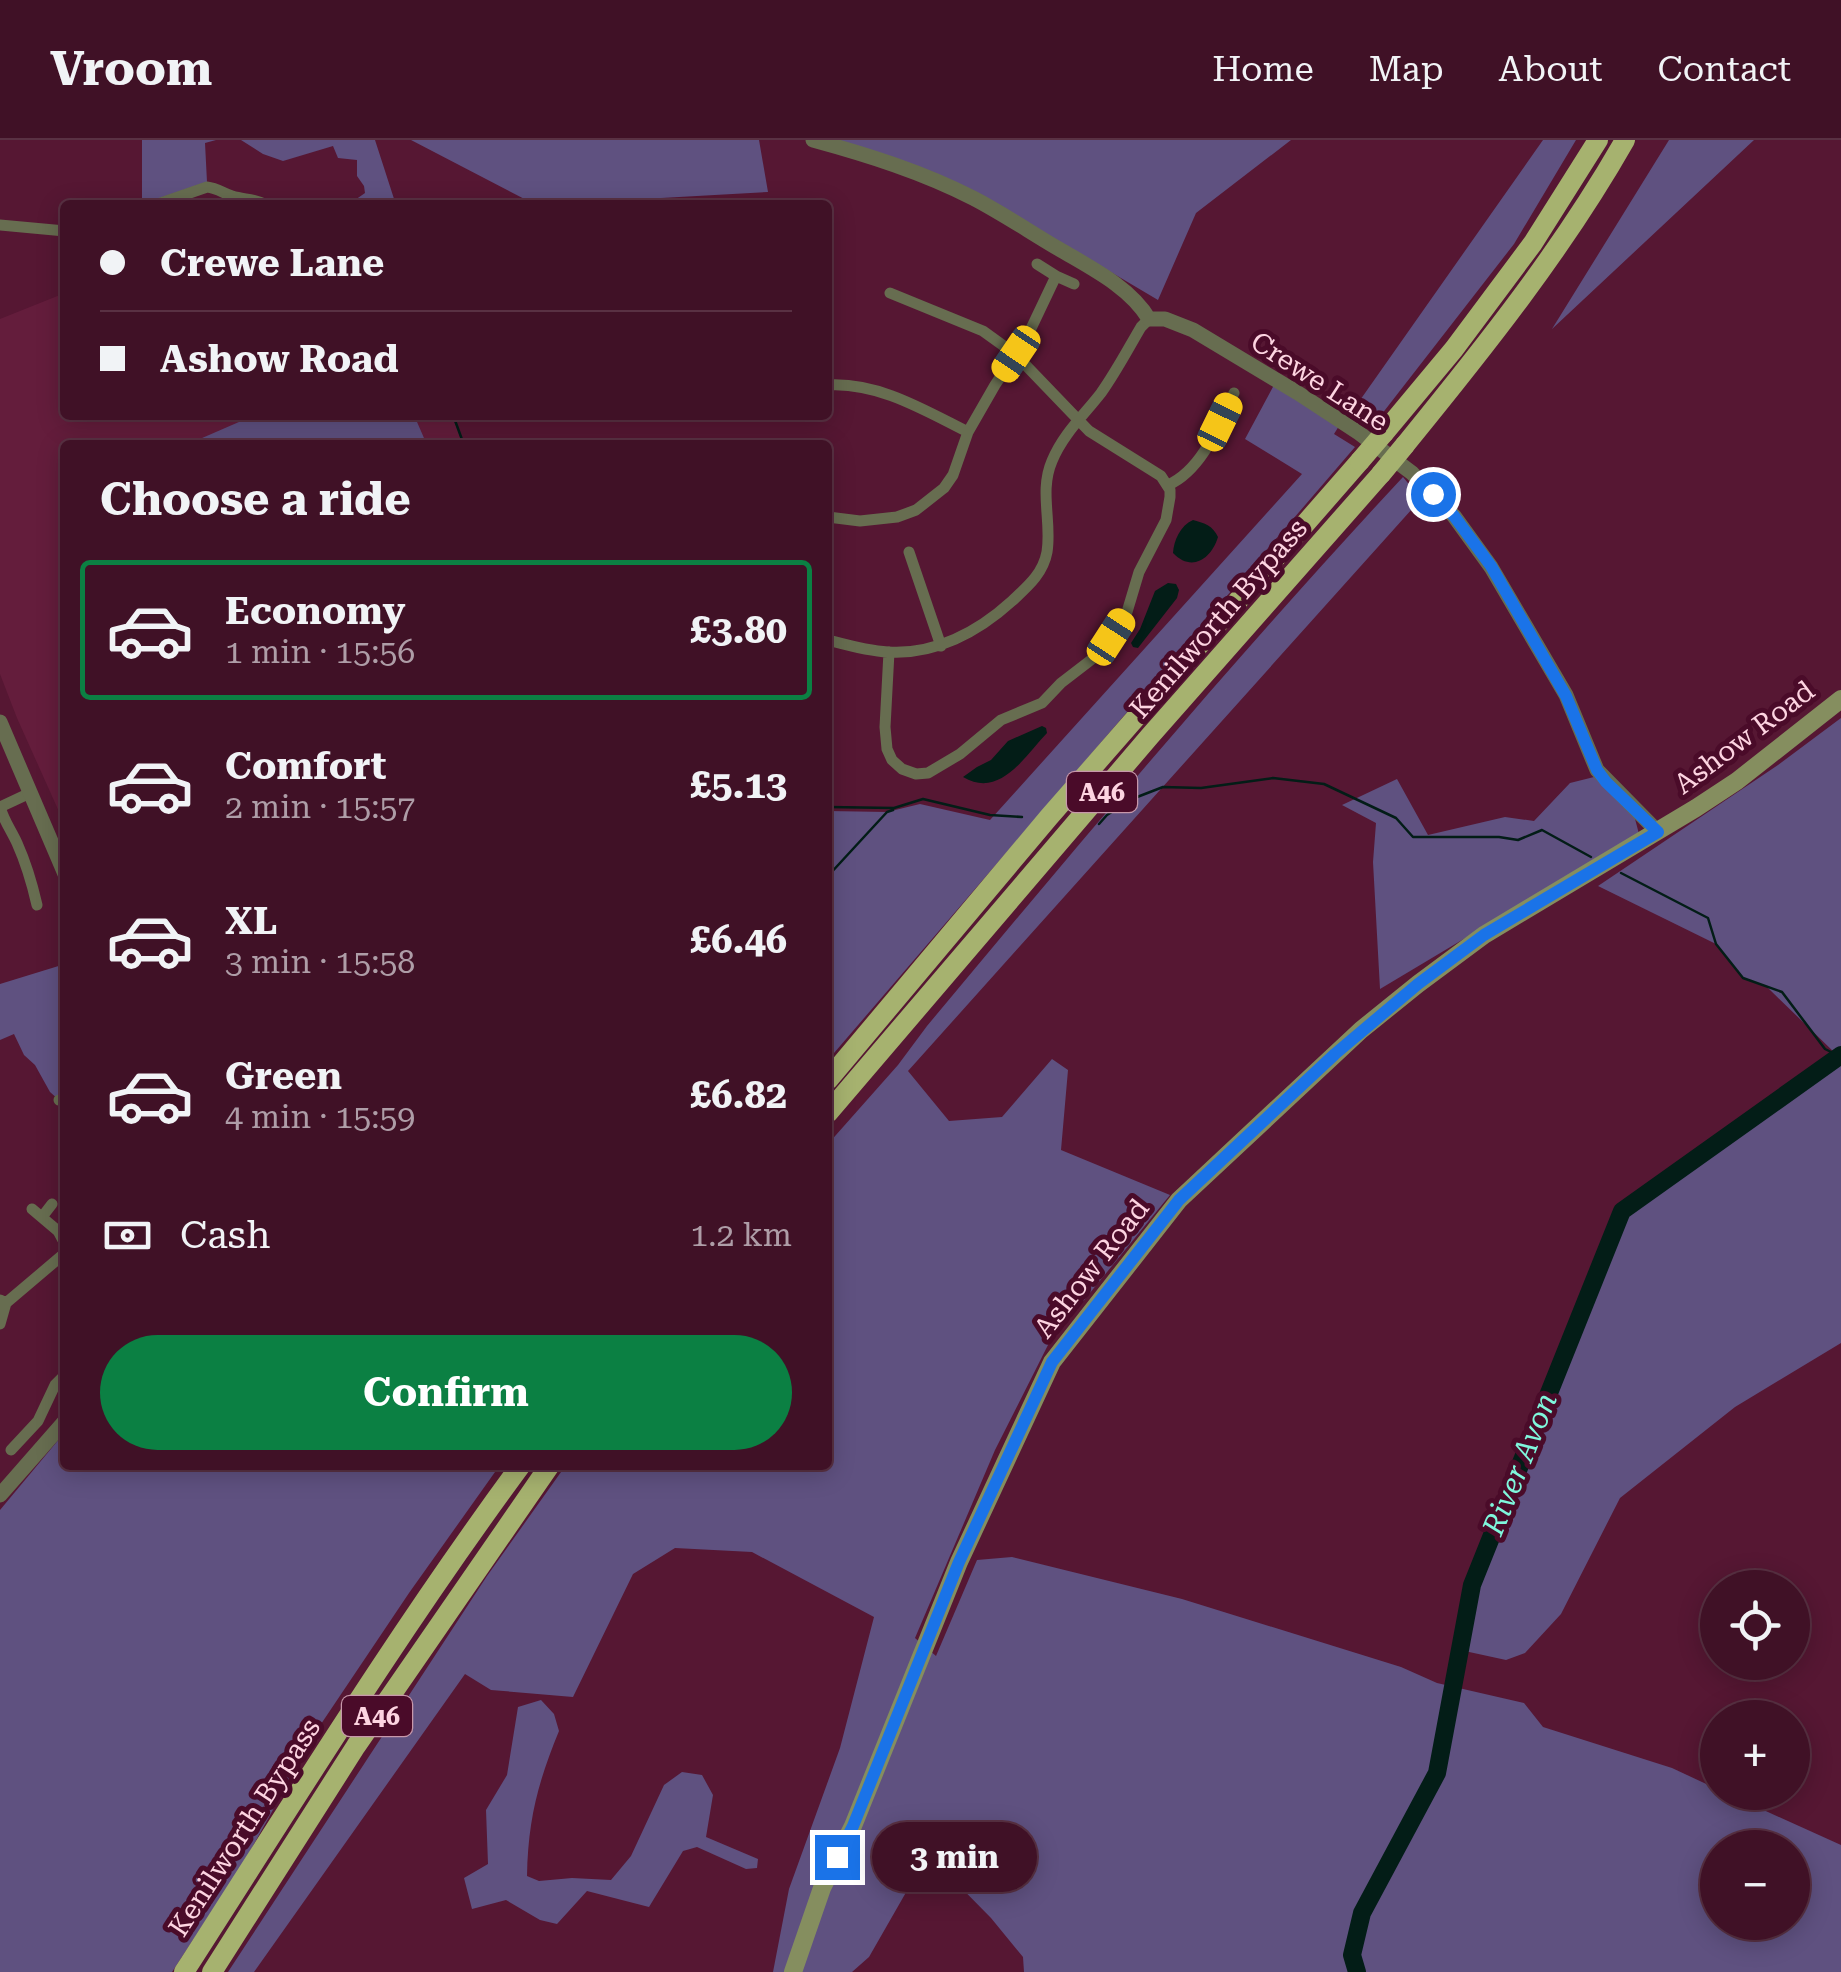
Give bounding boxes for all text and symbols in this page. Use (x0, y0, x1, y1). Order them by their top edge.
text: Vroom (50, 41, 212, 97)
text: Home (1212, 49, 1314, 90)
text: Map (1369, 49, 1444, 90)
text: About (1499, 49, 1603, 90)
text: Contact (1658, 49, 1791, 90)
text: Crewe Lane (160, 241, 384, 285)
car (987, 321, 1045, 387)
street label: Crewe Lane (1245, 325, 1395, 438)
text: Ashow Road (160, 337, 399, 381)
car (1193, 388, 1247, 456)
route start (1411, 472, 1456, 517)
text: Choose a ride (100, 473, 411, 526)
street label: Kenilworth Bypass (1123, 512, 1314, 725)
icon: car (105, 585, 195, 675)
text: Economy (225, 589, 405, 633)
car (1082, 604, 1140, 670)
text: £3.80 (690, 608, 787, 652)
text: 1 min · 15:56 (225, 633, 415, 671)
street label: Ashow Road (1668, 674, 1821, 801)
icon: car (105, 740, 195, 830)
text: Comfort (225, 744, 386, 788)
text: £5.13 (690, 763, 787, 807)
road number: A46 (1067, 772, 1137, 812)
text: 2 min · 15:57 (225, 788, 415, 826)
icon: car (105, 895, 195, 985)
text: XL (225, 899, 277, 943)
text: £6.46 (690, 918, 787, 962)
text: 3 min · 15:58 (225, 943, 415, 981)
icon: car (105, 1050, 195, 1140)
text: Green (225, 1054, 342, 1098)
text: £6.82 (690, 1073, 787, 1117)
text: 4 min · 15:59 (225, 1098, 415, 1136)
street label: Ashow Road (1027, 1192, 1156, 1344)
icon: cash (100, 1208, 155, 1263)
text: Cash (180, 1213, 270, 1257)
text: 1.2 km (690, 1216, 792, 1254)
button: Confirm (100, 1335, 792, 1450)
water label: River Avon (1475, 1387, 1564, 1541)
map controls (1700, 1570, 1810, 1940)
button: locate (1700, 1570, 1810, 1680)
road number: A46 (342, 1696, 412, 1736)
button: + (1700, 1700, 1810, 1810)
street label: Kenilworth Bypass (162, 1712, 327, 1942)
callout: 3 min (872, 1822, 1037, 1892)
button: − (1700, 1830, 1810, 1940)
route end (815, 1835, 860, 1880)
text: 3 min (910, 1838, 999, 1876)

